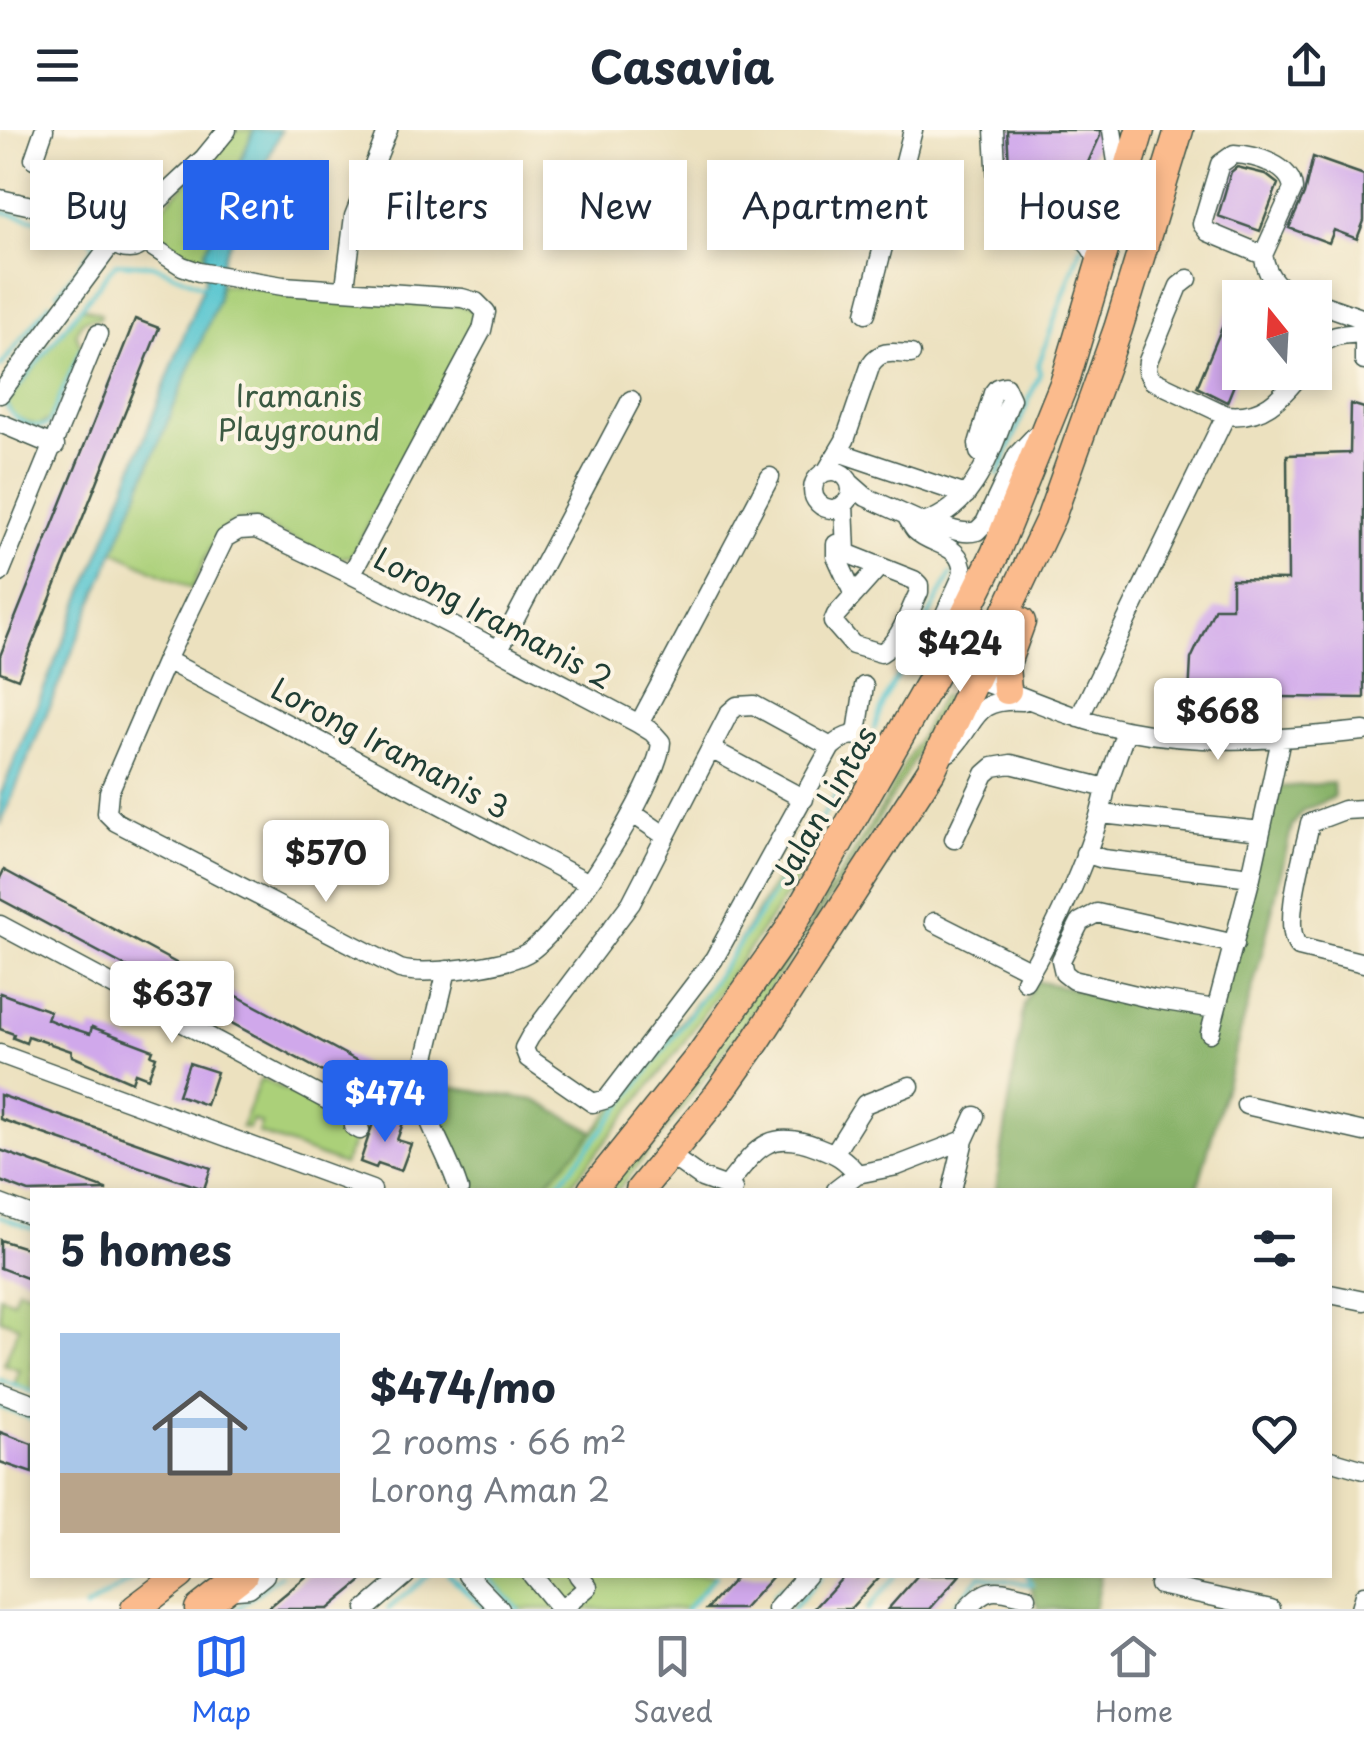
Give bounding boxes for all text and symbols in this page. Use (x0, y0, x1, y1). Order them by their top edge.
text: Casavia (590, 31, 774, 99)
icon: menu (30, 38, 85, 93)
icon: share (1279, 38, 1334, 93)
chip: Buy (30, 160, 163, 250)
chip: Rent (183, 160, 329, 250)
chip: Filters (349, 160, 523, 250)
chip: New (543, 160, 687, 250)
chip: Apartment (707, 160, 964, 250)
chip: House (984, 160, 1156, 250)
north arrow (1222, 280, 1332, 390)
map controls (1222, 280, 1332, 390)
park label: Iramanis Playground (218, 372, 380, 451)
street label: Lorong Iramanis 2 (367, 535, 621, 699)
pin: $424 (901, 610, 1019, 695)
text: $424 (918, 618, 1002, 666)
street label: Lorong Iramanis 3 (264, 665, 518, 829)
pin: $668 (1159, 678, 1277, 763)
text: $668 (1176, 686, 1260, 734)
street label: Jalan Lintas (759, 717, 887, 893)
pin: $570 (267, 820, 385, 905)
text: $570 (285, 828, 367, 876)
pin: $637 (113, 961, 231, 1046)
text: $637 (132, 969, 212, 1017)
pin: $474 (326, 1060, 444, 1145)
text: $474 (345, 1068, 425, 1116)
text: 5 homes (60, 1217, 232, 1280)
icon: filters (1247, 1221, 1302, 1276)
text: $474/mo (370, 1354, 556, 1417)
icon: home (140, 1373, 260, 1493)
icon: heart (1247, 1406, 1302, 1461)
text: 2 rooms · 66 m² (370, 1417, 627, 1465)
text: Lorong Aman 2 (370, 1465, 610, 1513)
tab: Map (191, 1629, 251, 1732)
tab: Saved (633, 1629, 713, 1732)
tab: Home (1095, 1629, 1173, 1732)

